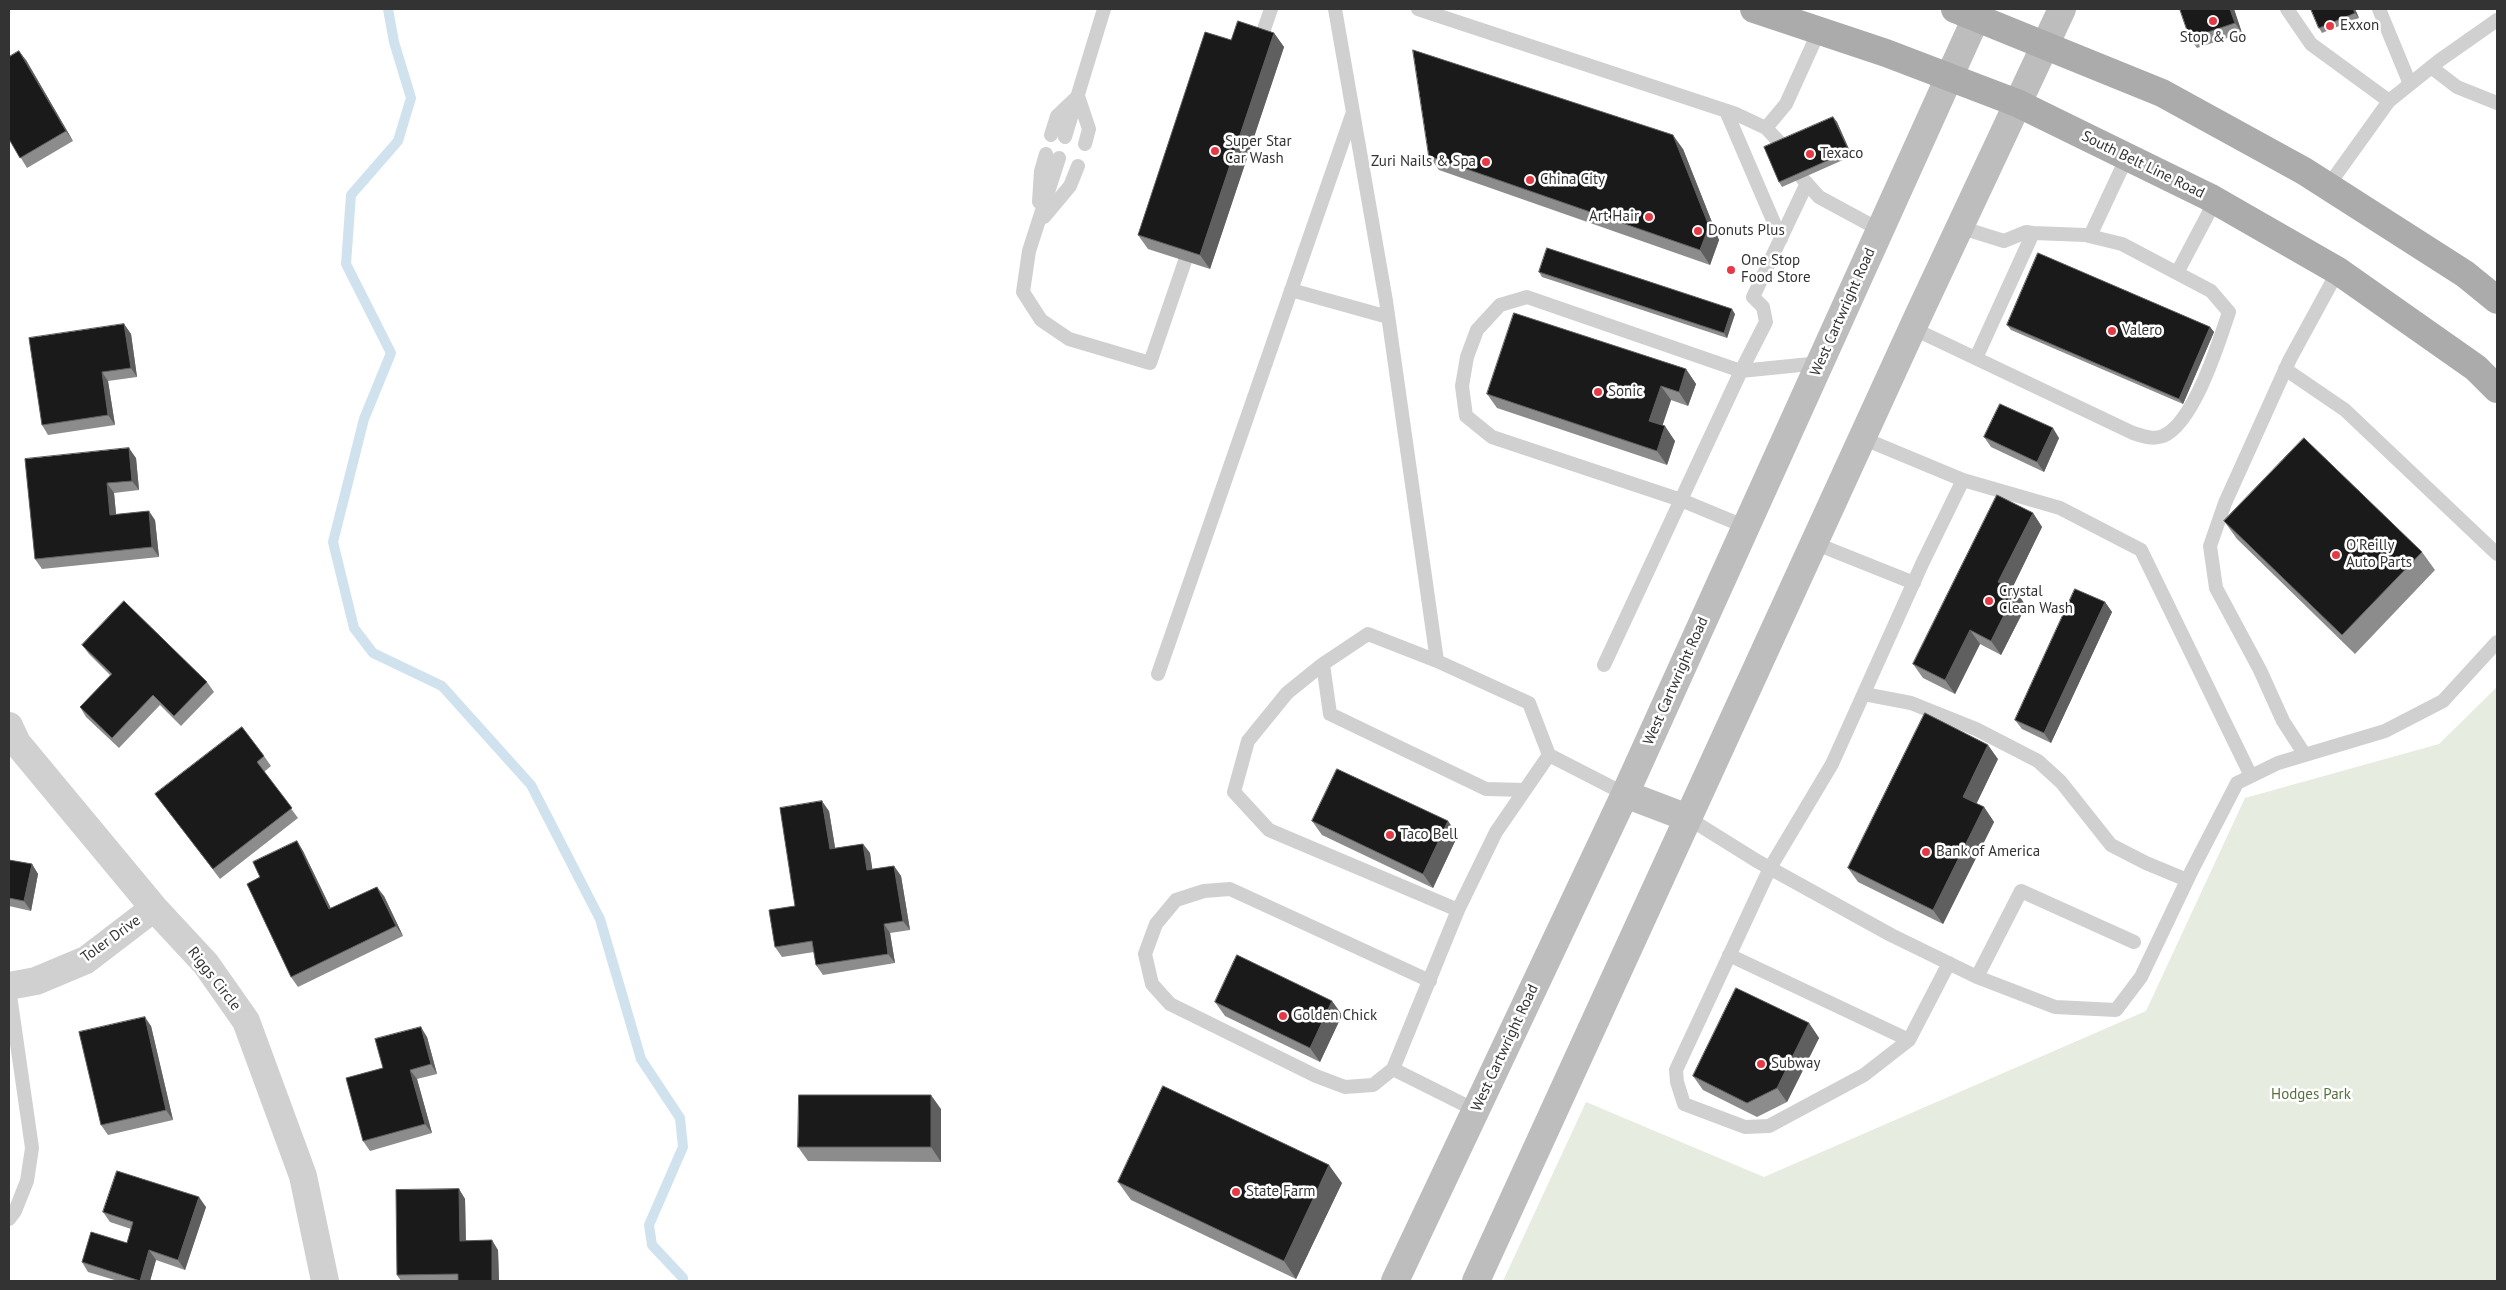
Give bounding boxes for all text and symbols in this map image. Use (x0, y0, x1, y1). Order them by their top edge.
marker: Stop & Go (2207, 15, 2219, 27)
place label: Exxon (2340, 17, 2379, 35)
marker: Exxon (2324, 20, 2336, 32)
place label: Stop & Go (2180, 29, 2246, 47)
street label: South Belt Line Road (2079, 127, 2207, 203)
place label: Super Star Car Wash (1225, 133, 1291, 168)
marker: Super Star Car Wash (1209, 145, 1221, 157)
place label: Texaco (1820, 145, 1863, 163)
marker: Texaco (1804, 148, 1816, 160)
place label: Zuri Nails & Spa (1371, 153, 1476, 171)
marker: Zuri Nails & Spa (1480, 156, 1492, 168)
place label: China City (1540, 171, 1605, 189)
marker: China City (1524, 174, 1536, 186)
place label: Art Hair (1589, 208, 1639, 226)
marker: Art Hair (1643, 211, 1655, 223)
place label: Donuts Plus (1708, 222, 1785, 240)
marker: Donuts Plus (1692, 225, 1704, 237)
street label: West Cartwright Road (1807, 245, 1879, 379)
place label: One Stop Food Store (1741, 252, 1811, 287)
marker: One Stop Food Store (1725, 264, 1737, 276)
place label: Valero (2122, 322, 2162, 340)
marker: Valero (2106, 325, 2118, 337)
place label: Sonic (1608, 383, 1643, 401)
marker: Sonic (1592, 386, 1604, 398)
place label: O'Reilly Auto Parts (2346, 537, 2412, 572)
marker: O'Reilly Auto Parts (2330, 549, 2342, 561)
place label: Crystal Clean Wash (1999, 583, 2073, 618)
marker: Crystal Clean Wash (1983, 595, 1995, 607)
street label: West Cartwright Road (1640, 614, 1712, 748)
place label: Taco Bell (1400, 826, 1458, 844)
marker: Taco Bell (1384, 829, 1396, 841)
place label: Bank of America (1936, 843, 2040, 861)
marker: Bank of America (1920, 846, 1932, 858)
street label: Toler Drive (78, 911, 144, 967)
street label: Riggs Circle (184, 944, 244, 1014)
street label: West Cartwright Road (1468, 981, 1542, 1115)
place label: Golden Chick (1293, 1007, 1377, 1025)
marker: Golden Chick (1277, 1010, 1289, 1022)
place label: Subway (1771, 1055, 1820, 1073)
marker: Subway (1755, 1058, 1767, 1070)
park label: Hodges Park (2271, 1086, 2351, 1104)
place label: State Farm (1246, 1183, 1316, 1201)
marker: State Farm (1230, 1186, 1242, 1198)

